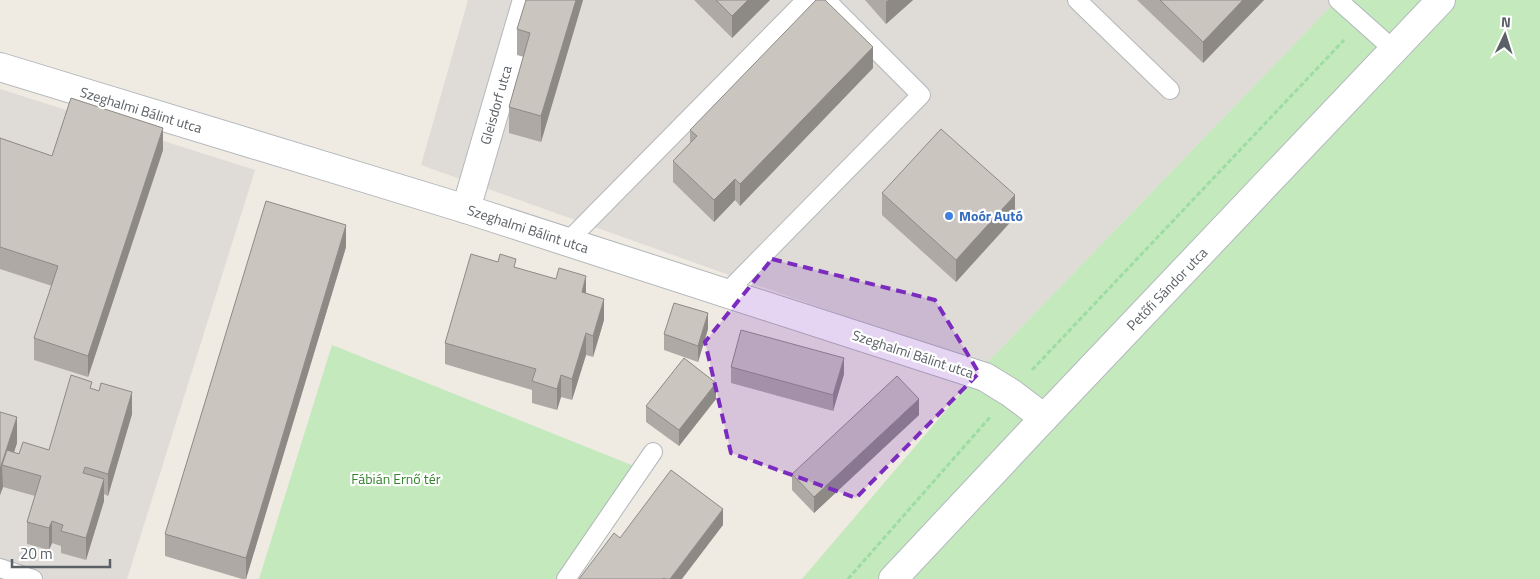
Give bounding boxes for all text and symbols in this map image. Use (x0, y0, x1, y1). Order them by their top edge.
north arrow (1480, 10, 1530, 60)
text: N (1500, 11, 1512, 32)
street label: Gleisdorf utca (474, 63, 517, 147)
street label: Szeghalmi Bálint utca (78, 81, 205, 138)
street label: Szeghalmi Bálint utca (465, 199, 592, 258)
place label: Moór Autó (959, 205, 1023, 226)
marker: Moór Autó (943, 210, 955, 222)
street label: Petőfi Sándor utca (1121, 242, 1212, 335)
street label: Szeghalmi Bálint utca (850, 324, 977, 383)
park label: Fábián Ernő tér (351, 468, 441, 489)
scale bar (12, 536, 110, 568)
text: 20 m (20, 542, 53, 565)

